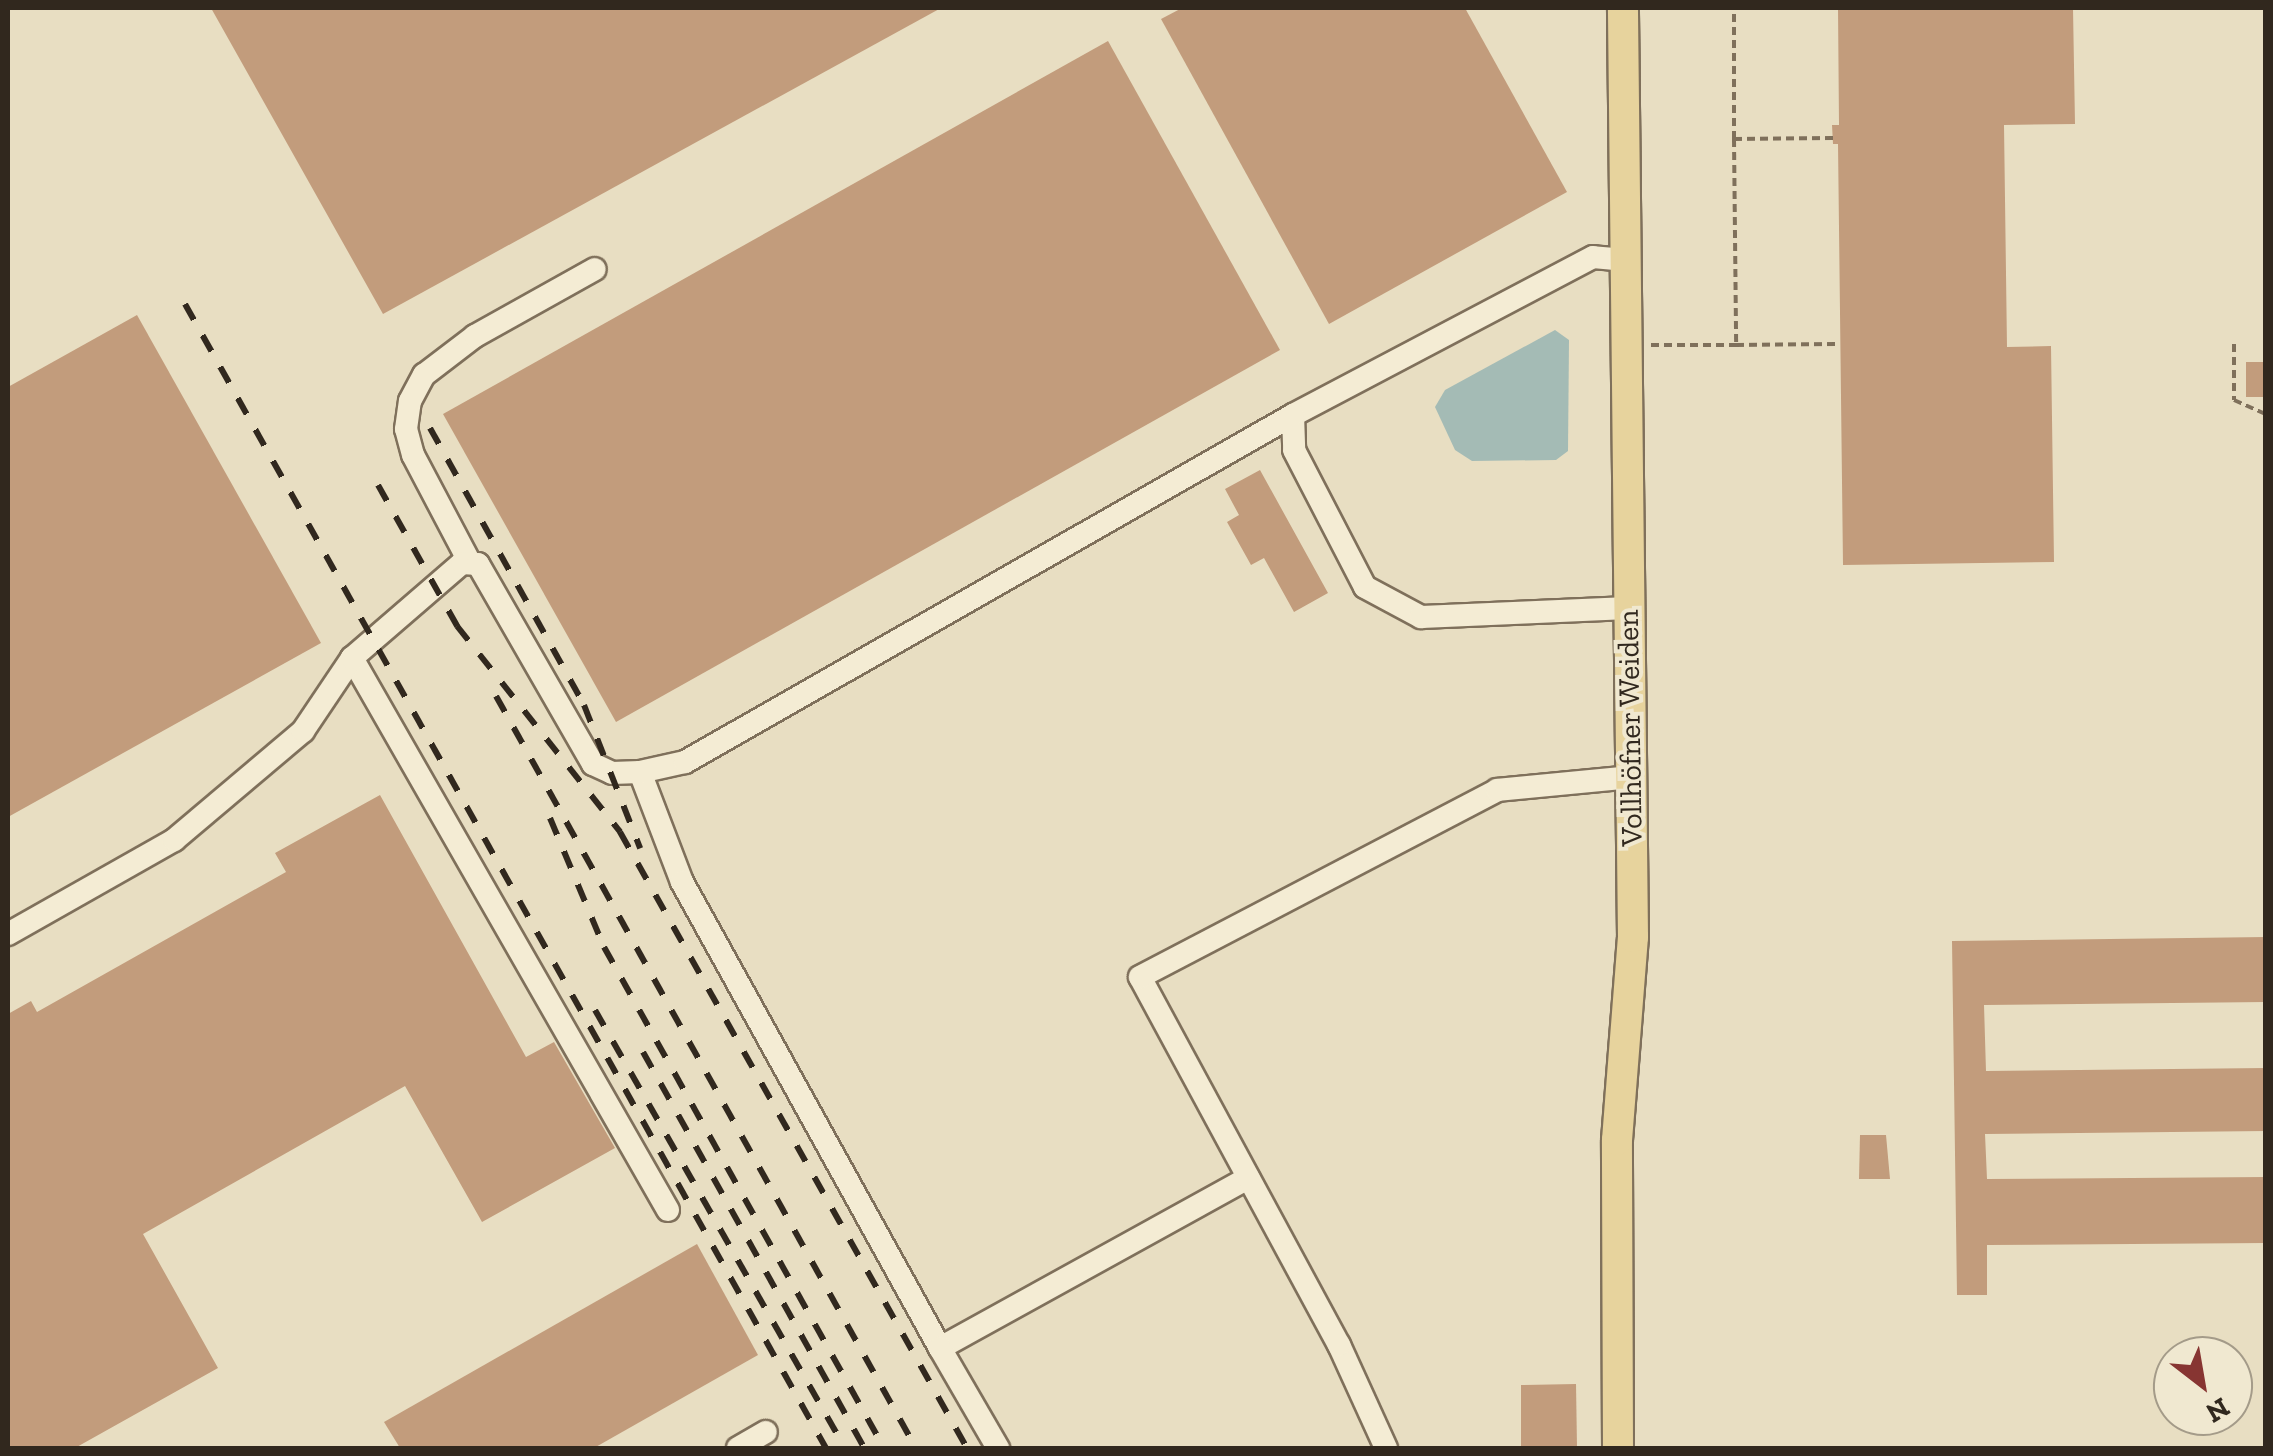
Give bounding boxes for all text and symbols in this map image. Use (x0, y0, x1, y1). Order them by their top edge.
street label: Vollhöfner Weiden (1610, 609, 1650, 847)
north arrow (2153, 1336, 2253, 1436)
text: N (2200, 1391, 2235, 1430)

